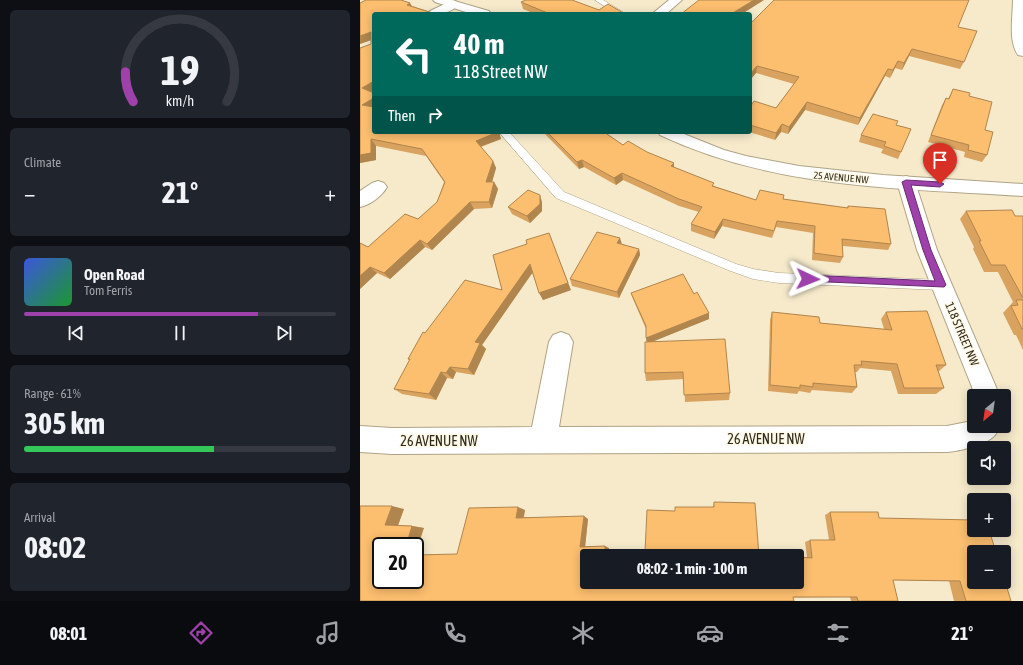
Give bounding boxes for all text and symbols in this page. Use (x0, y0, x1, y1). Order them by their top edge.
icon: left (388, 28, 440, 80)
text: 40 m (454, 28, 504, 60)
text: 19 (160, 46, 200, 94)
text: 118 Street NW (454, 61, 547, 82)
text: km/h (166, 93, 194, 109)
icon: right (424, 104, 446, 126)
text: Then (388, 107, 416, 124)
pin (923, 143, 957, 184)
icon: arrive (929, 149, 951, 171)
text: Climate (24, 155, 61, 170)
street label: 25 AVENUE NW (813, 170, 870, 185)
text: 21° (162, 175, 198, 209)
text: − (24, 180, 35, 206)
text: + (325, 180, 336, 206)
position arrow (787, 258, 829, 300)
text: Open Road (84, 266, 145, 283)
text: Tom Ferris (84, 283, 132, 298)
street label: 118 STREET NW (942, 300, 982, 368)
icon: previous (65, 322, 87, 344)
icon: pause (169, 322, 191, 344)
icon: next (273, 322, 295, 344)
text: Range · 61% (24, 386, 81, 401)
north arrow (967, 389, 1011, 433)
map controls (967, 389, 1011, 589)
text: 305 km (24, 406, 105, 440)
street label: 26 AVENUE NW (727, 431, 805, 447)
street label: 26 AVENUE NW (400, 433, 478, 449)
button: sound (967, 441, 1011, 485)
button: + (967, 493, 1011, 537)
text: Arrival (24, 510, 56, 525)
text: 08:02 (24, 530, 86, 564)
speed limit sign: 20 (372, 537, 424, 589)
button: − (967, 545, 1011, 589)
text: 08:02 · 1 min · 100 m (637, 560, 747, 577)
icon: directions (187, 619, 215, 647)
icon: music (314, 619, 342, 647)
icon: phone (441, 619, 469, 647)
icon: climate (569, 619, 597, 647)
icon: car (696, 619, 724, 647)
icon: filters (824, 619, 852, 647)
text: 08:01 (50, 623, 87, 644)
text: 21° (951, 623, 973, 644)

